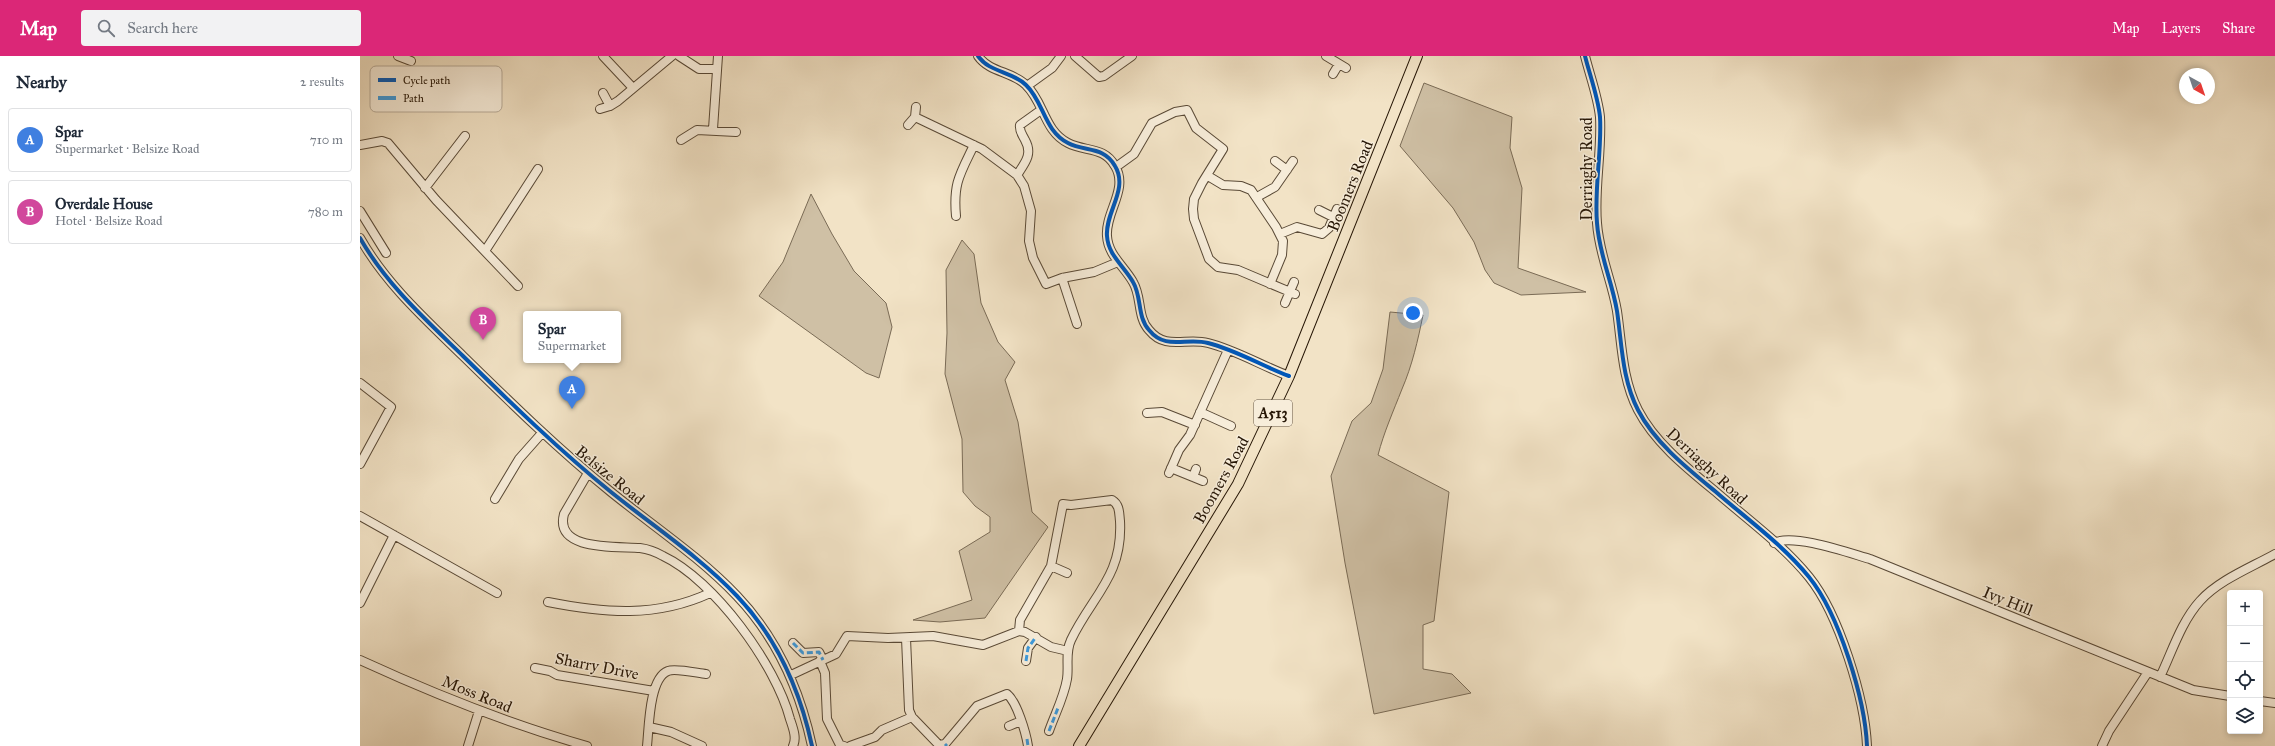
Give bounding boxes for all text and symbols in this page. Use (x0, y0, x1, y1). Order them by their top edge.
search box (81, 10, 361, 46)
text: Map (20, 17, 57, 40)
icon: search (95, 17, 117, 39)
text: Search here (127, 19, 198, 37)
text: Map (2112, 20, 2140, 37)
text: Layers (2162, 20, 2200, 37)
text: Share (2222, 20, 2255, 37)
legend (370, 66, 502, 112)
north arrow (2179, 68, 2215, 104)
text: Nearby (16, 72, 67, 93)
text: 2 results (300, 74, 344, 90)
text: Cycle path (403, 74, 450, 87)
text: Path (403, 92, 424, 105)
street label: Derriaghy Road (1577, 117, 1597, 221)
text: Spar (55, 123, 83, 141)
text: A (26, 132, 34, 148)
text: 710 m (310, 132, 343, 148)
street label: Boomers Road (1323, 138, 1377, 234)
text: Supermarket · Belsize Road (55, 141, 200, 157)
text: Overdale House (55, 195, 153, 213)
text: B (26, 204, 34, 220)
text: 780 m (308, 204, 343, 220)
text: Hotel · Belsize Road (55, 213, 162, 229)
your location (1403, 303, 1423, 323)
pin: B (470, 307, 496, 340)
popup (523, 311, 621, 363)
text: Spar (538, 320, 566, 338)
text: Supermarket (538, 338, 606, 354)
pin: A (559, 376, 585, 409)
road number: A513 (1254, 400, 1292, 426)
street label: Derriaghy Road (1662, 424, 1751, 509)
street label: Boomers Road (1189, 433, 1253, 527)
street label: Belsize Road (572, 441, 648, 509)
street label: Ivy Hill (1980, 582, 2036, 620)
map controls (2227, 590, 2263, 734)
button: + (2227, 590, 2263, 626)
button: − (2227, 626, 2263, 662)
street label: Sharry Drive (554, 649, 641, 683)
button: locate (2227, 662, 2263, 698)
street label: Moss Road (439, 671, 515, 717)
button: layers (2227, 698, 2263, 734)

